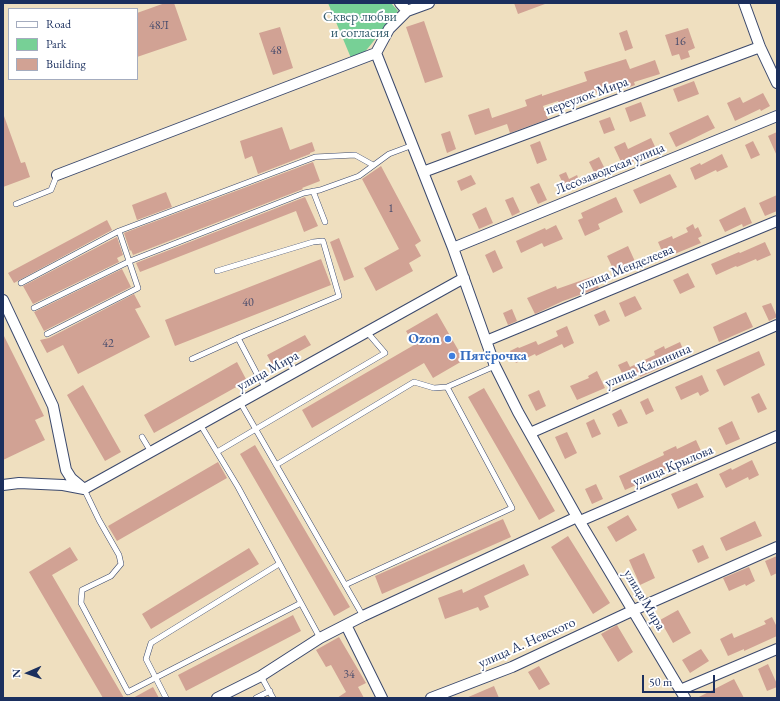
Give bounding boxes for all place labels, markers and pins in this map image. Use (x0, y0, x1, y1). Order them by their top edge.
place label: Ozon (408, 331, 440, 347)
marker: Ozon (443, 334, 453, 344)
place label: Пятёрочка (460, 348, 527, 364)
marker: Пятёрочка (447, 351, 457, 361)

